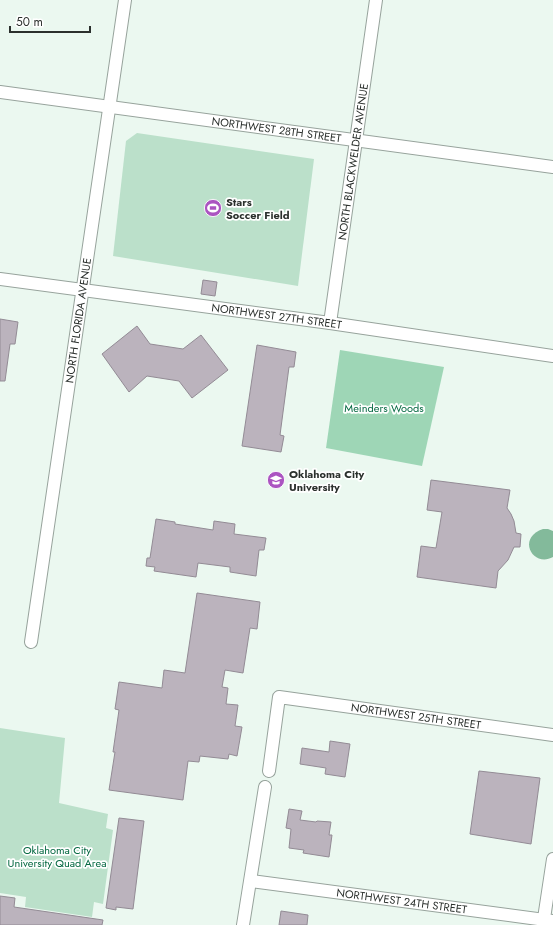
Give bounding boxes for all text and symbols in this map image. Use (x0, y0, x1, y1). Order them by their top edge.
scale bar (10, 8, 90, 34)
text: 50 m (16, 13, 43, 31)
street label: NORTH BLACKWELDER AVENUE (334, 82, 372, 241)
street label: NORTHWEST 28TH STREET (211, 113, 342, 146)
place label: Stars Soccer Field (226, 194, 290, 223)
sports icon: Stars Soccer Field (203, 198, 223, 218)
street label: NORTH FLORIDA AVENUE (61, 257, 95, 384)
street label: NORTHWEST 27TH STREET (210, 299, 343, 333)
park label: Meinders Woods (344, 400, 424, 416)
place label: Oklahoma City University (289, 466, 365, 495)
school or university icon: Oklahoma City University (266, 470, 286, 490)
street label: NORTHWEST 25TH STREET (350, 699, 482, 733)
park label: Oklahoma City University Quad Area (8, 842, 106, 871)
street label: NORTHWEST 24TH STREET (335, 884, 468, 918)

